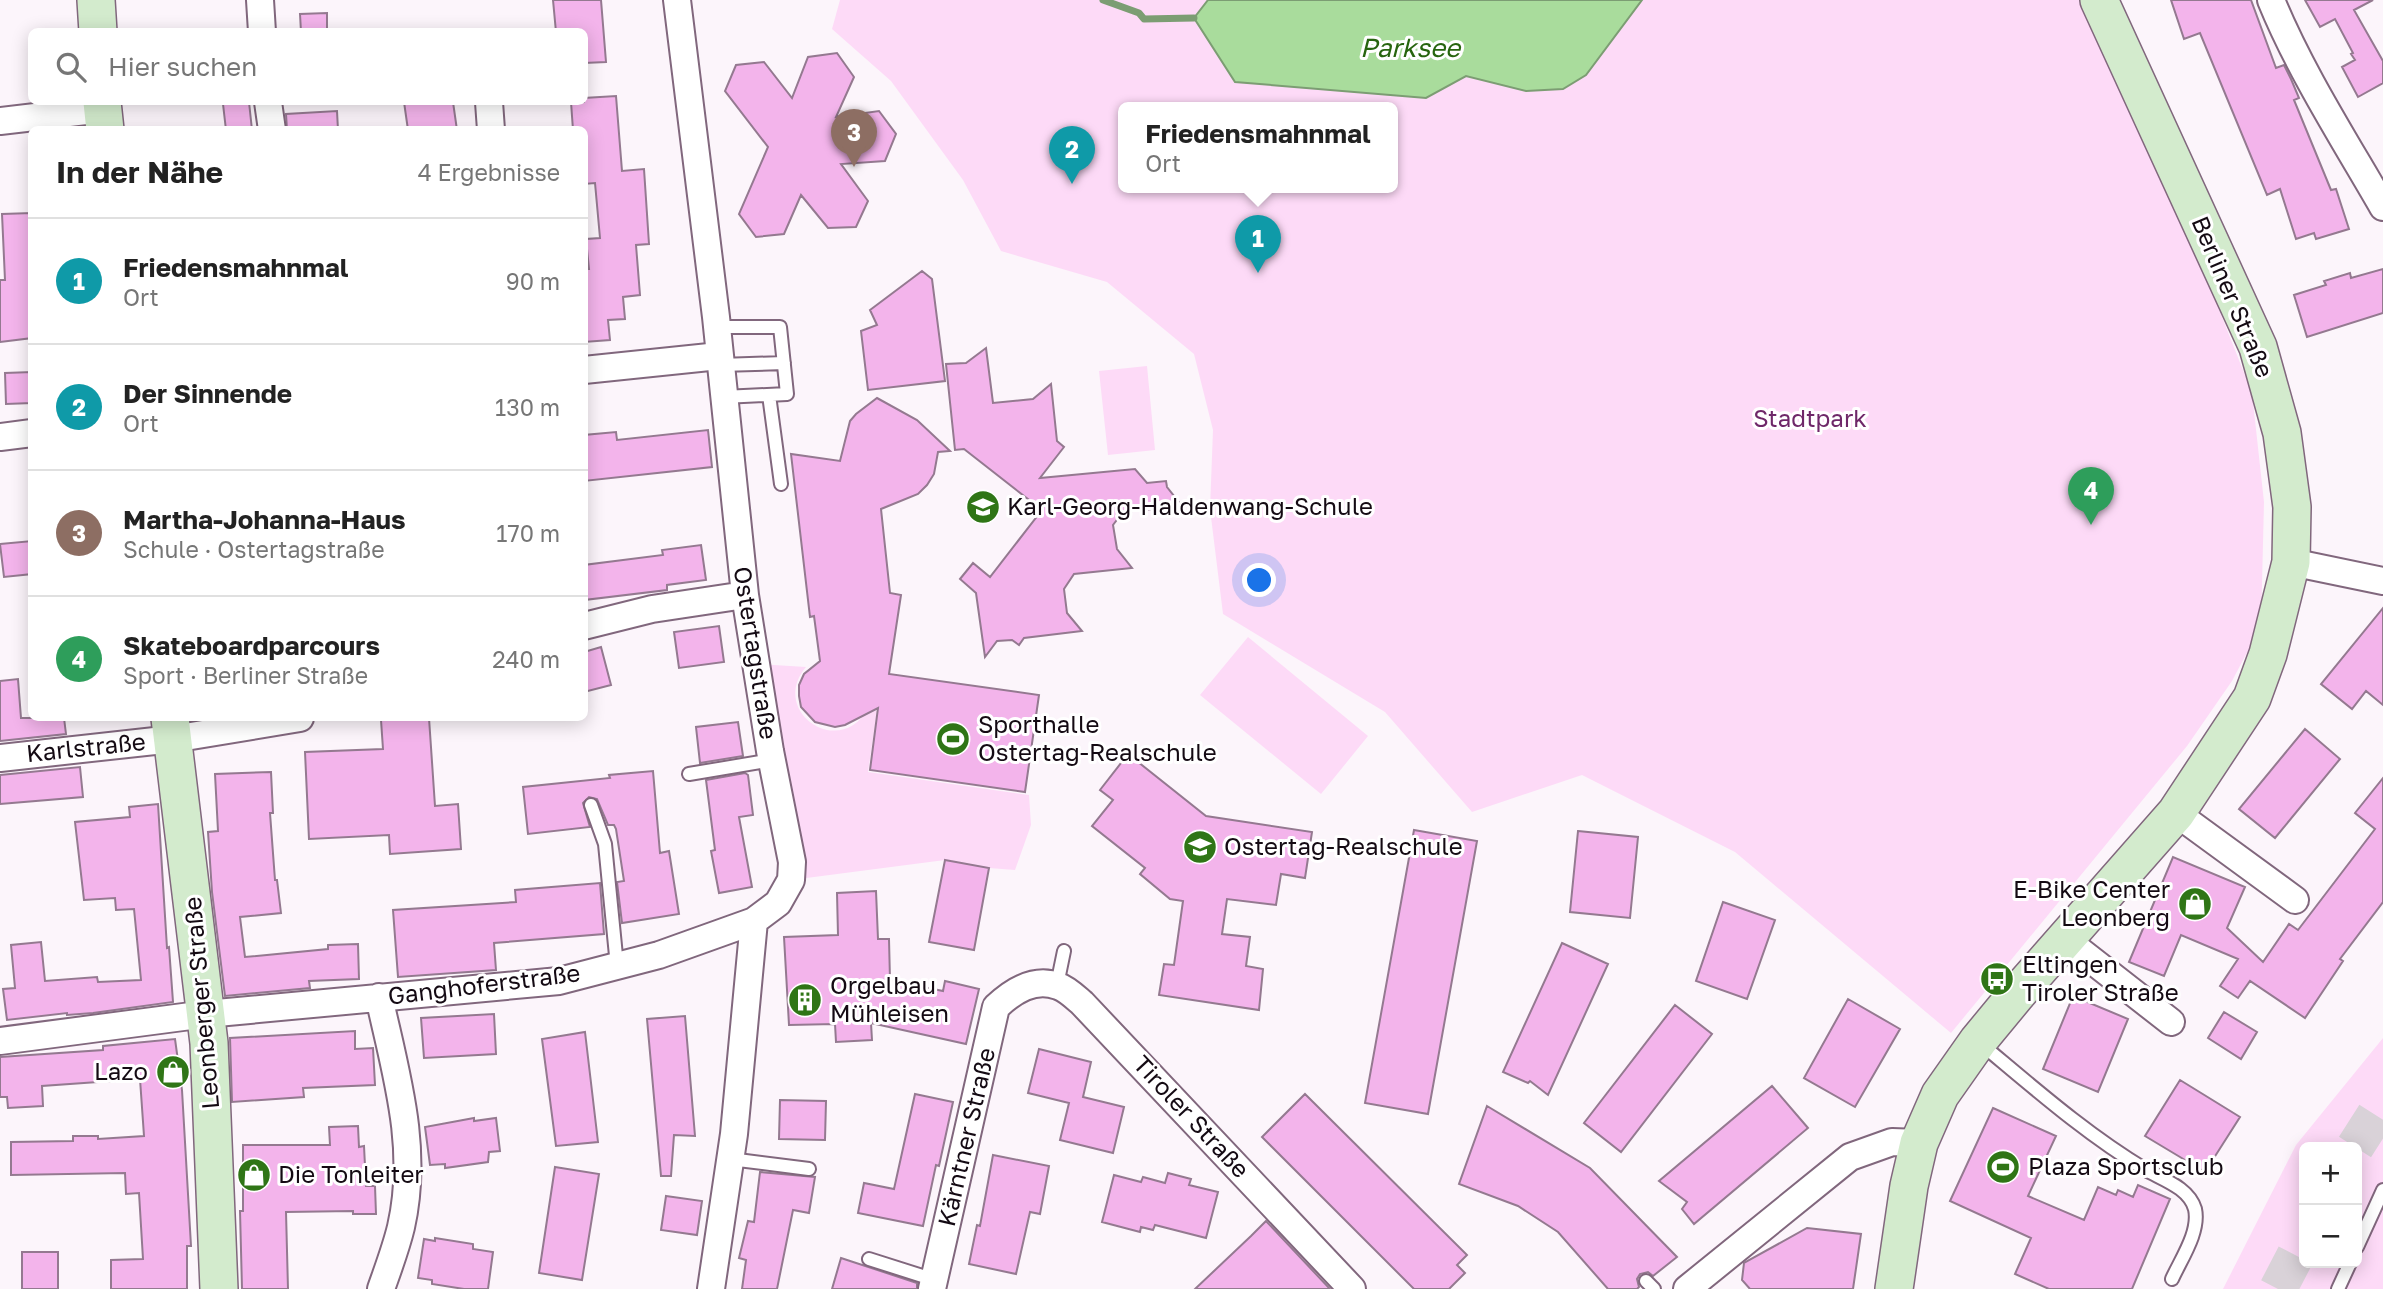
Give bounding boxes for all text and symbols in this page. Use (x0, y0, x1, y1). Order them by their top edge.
search box (28, 28, 588, 105)
water label: Parksee (1360, 32, 1462, 63)
icon: search (52, 48, 90, 86)
text: Hier suchen (108, 51, 257, 82)
popup (1118, 102, 1398, 193)
pin: 3 (831, 109, 877, 167)
text: Friedensmahnmal (1145, 118, 1371, 149)
pin: 2 (1049, 126, 1095, 184)
text: Ort (1145, 149, 1181, 177)
text: In der Nähe (56, 154, 223, 190)
text: 4 Ergebnisse (418, 158, 560, 186)
street label: Berliner Straße (2186, 211, 2280, 381)
pin: 1 (1235, 215, 1281, 273)
text: Friedensmahnmal (123, 252, 349, 283)
text: 1 (73, 267, 85, 295)
text: 90 m (506, 267, 560, 295)
text: Ort (123, 283, 159, 311)
text: Der Sinnende (123, 378, 292, 409)
text: 2 (72, 393, 86, 421)
text: 130 m (495, 393, 560, 421)
park label: Stadtpark (1753, 403, 1867, 432)
text: Ort (123, 409, 159, 437)
pin: 4 (2068, 467, 2114, 525)
school or university icon: Karl-Georg-Haldenwang-Schule (964, 488, 1002, 526)
place label: Karl-Georg-Haldenwang-Schule (1007, 491, 1373, 520)
text: Martha-Johanna-Haus (123, 504, 406, 535)
text: 3 (72, 519, 86, 547)
text: 170 m (496, 519, 560, 547)
text: Schule · Ostertagstraße (123, 535, 385, 563)
your location (1242, 563, 1276, 597)
street label: Ostertagstraße (729, 564, 784, 741)
text: Skateboardparcours (123, 630, 380, 661)
text: 4 (72, 645, 86, 673)
text: 240 m (492, 645, 560, 673)
text: Sport · Berliner Straße (123, 661, 368, 689)
place label: Sporthalle Ostertag-Realschule (978, 709, 1217, 766)
sports icon: Sporthalle Ostertag-Realschule (934, 720, 972, 758)
street label: Karlstraße (25, 726, 147, 767)
school or university icon: Ostertag-Realschule (1181, 828, 1219, 866)
place label: Ostertag-Realschule (1224, 831, 1463, 860)
place label: E-Bike Center Leonberg (2013, 874, 2170, 931)
shop icon: E-Bike Center Leonberg (2176, 885, 2214, 923)
street label: Leonberger Straße (177, 896, 224, 1111)
place label: Eltingen Tiroler Straße (2022, 949, 2179, 1006)
street label: Ganghoferstraße (386, 957, 582, 1010)
bus stop icon: Eltingen Tiroler Straße (1978, 960, 2016, 998)
place label: Orgelbau Mühleisen (830, 970, 949, 1027)
building icon: Orgelbau Mühleisen (786, 981, 824, 1019)
street label: Kärntner Straße (931, 1045, 1000, 1229)
street label: Tiroler Straße (1128, 1049, 1256, 1183)
shop icon: Lazo (154, 1053, 192, 1091)
place label: Lazo (94, 1056, 148, 1085)
map controls (2299, 1142, 2362, 1268)
button: + (2299, 1142, 2362, 1205)
sports icon: Plaza Sportsclub (1984, 1148, 2022, 1186)
place label: Plaza Sportsclub (2028, 1151, 2223, 1180)
shop icon: Die Tonleiter (235, 1156, 273, 1194)
place label: Die Tonleiter (278, 1159, 424, 1188)
button: − (2299, 1205, 2362, 1268)

